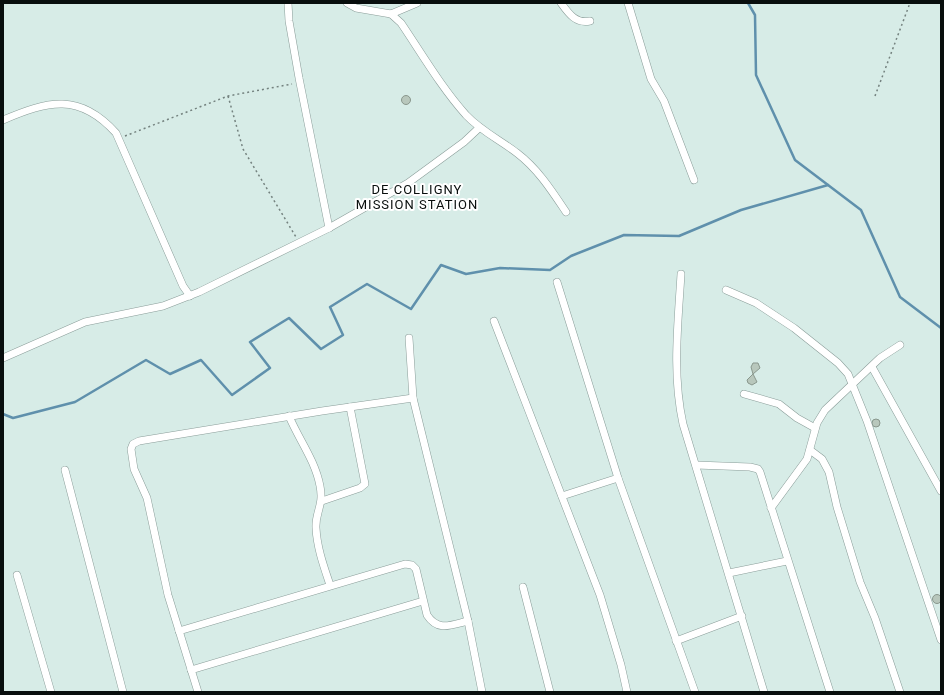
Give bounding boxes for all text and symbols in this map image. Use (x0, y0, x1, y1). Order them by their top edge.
district label: DE COLLIGNY MISSION STATION (356, 182, 478, 212)

